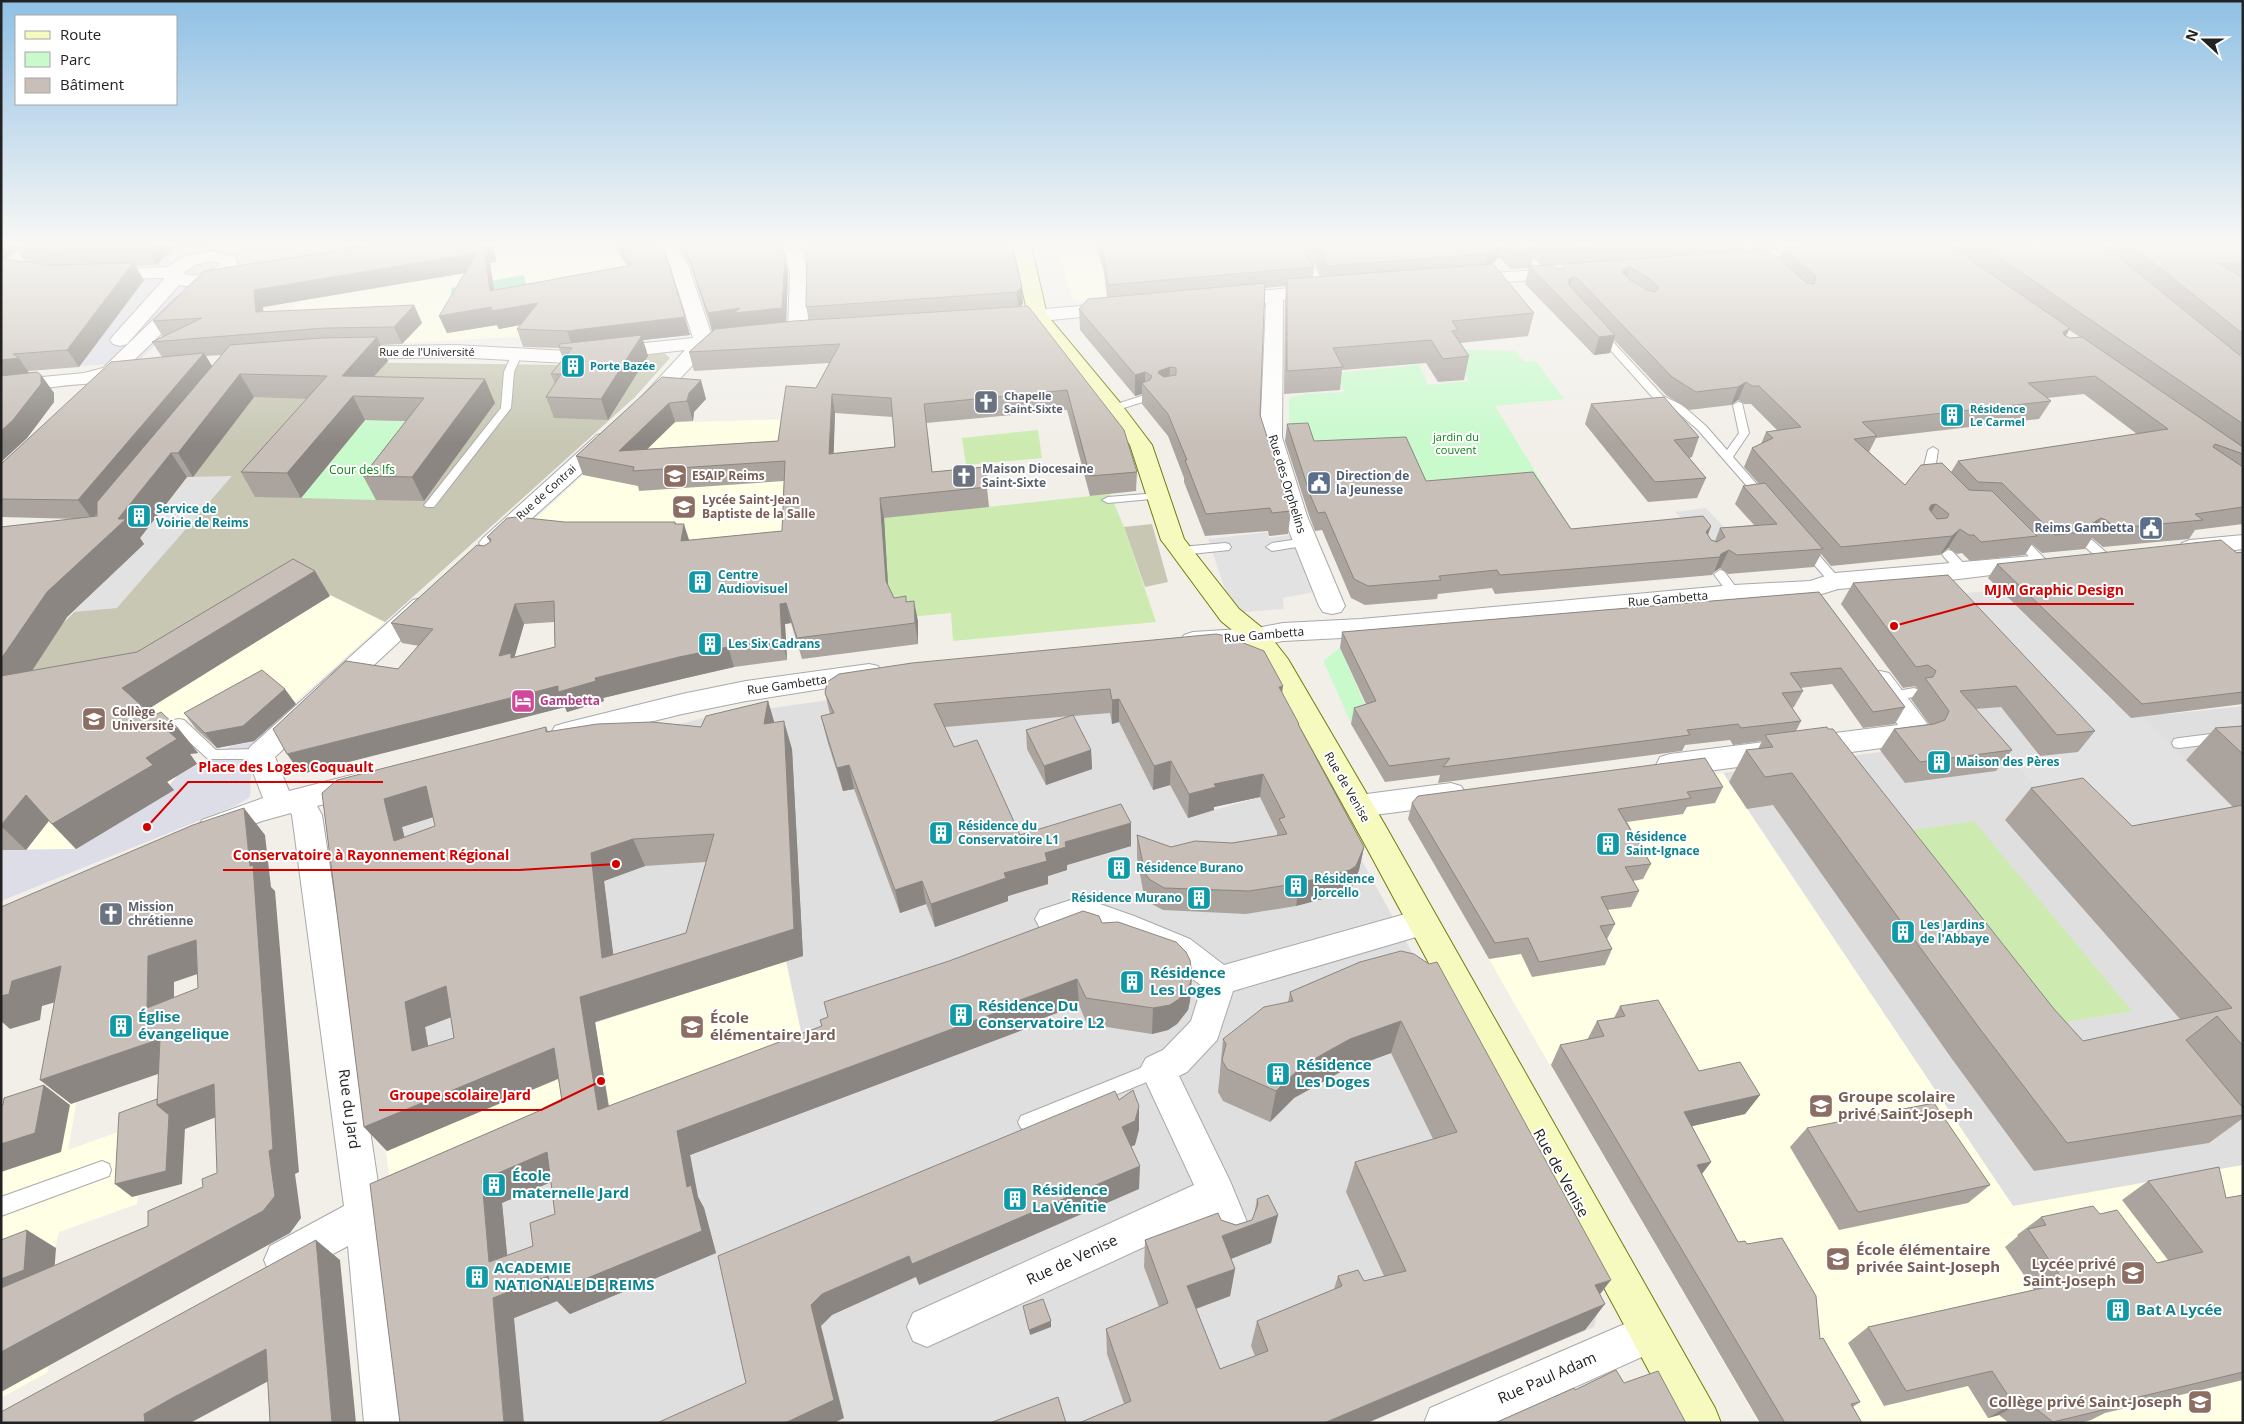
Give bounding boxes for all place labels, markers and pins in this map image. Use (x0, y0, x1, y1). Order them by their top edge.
building icon: Porte Bazée (560, 353, 586, 379)
place label: Porte Bazée (590, 358, 656, 373)
place label: Chapelle Saint-Sixte (1004, 388, 1063, 416)
church icon: Chapelle Saint-Sixte (973, 389, 999, 415)
place label: Résidence Le Carmel (1970, 401, 2026, 429)
building icon: Résidence Le Carmel (1939, 402, 1965, 428)
place label: Maison Diocesaine Saint-Sixte (982, 460, 1094, 491)
school or university icon: ESAIP Reims (662, 463, 688, 489)
church icon: Maison Diocesaine Saint-Sixte (951, 463, 977, 489)
place label: ESAIP Reims (692, 467, 765, 484)
place label: Direction de la Jeunesse (1336, 467, 1409, 498)
public building icon: Direction de la Jeunesse (1306, 470, 1332, 496)
place label: Lycée Saint-Jean Baptiste de la Salle (702, 491, 815, 522)
school or university icon: Lycée Saint-Jean Baptiste de la Salle (671, 494, 697, 520)
place label: Service de Voirie de Reims (156, 500, 248, 531)
building icon: Service de Voirie de Reims (126, 503, 152, 529)
public building icon: Reims Gambetta (2138, 515, 2164, 541)
place label: Reims Gambetta (2034, 519, 2134, 536)
place label: Centre Audiovisuel (718, 566, 788, 597)
building icon: Centre Audiovisuel (687, 569, 713, 595)
callout: MJM Graphic Design (1974, 575, 2134, 604)
building icon: Les Six Cadrans (697, 631, 723, 657)
place label: Les Six Cadrans (728, 635, 820, 652)
hotel icon: Gambetta (510, 688, 536, 714)
place label: Gambetta (540, 692, 600, 709)
place label: Collège Université (112, 703, 174, 734)
school or university icon: Collège Université (81, 706, 107, 732)
building icon: Maison des Pères (1926, 749, 1952, 775)
callout: Place des Loges Coquault (188, 753, 383, 782)
place label: Maison des Pères (1956, 753, 2060, 770)
place label: Résidence du Conservatoire L1 (958, 817, 1059, 848)
building icon: Résidence du Conservatoire L1 (928, 820, 954, 846)
place label: Résidence Saint-Ignace (1626, 828, 1700, 859)
building icon: Résidence Saint-Ignace (1595, 831, 1621, 857)
callout: Conservatoire à Rayonnement Régional (223, 841, 519, 870)
building icon: Résidence Burano (1106, 855, 1132, 881)
place label: Résidence Burano (1136, 859, 1244, 876)
place label: Résidence Jorcello (1313, 870, 1374, 901)
building icon: Résidence Jorcello (1283, 873, 1309, 899)
building icon: Résidence Murano (1186, 885, 1212, 911)
place label: Résidence Murano (1071, 889, 1182, 906)
place label: Mission chrétienne (128, 898, 193, 929)
church icon: Mission chrétienne (98, 901, 124, 927)
place label: Les Jardins de l'Abbaye (1920, 916, 1989, 947)
building icon: Les Jardins de l'Abbaye (1890, 919, 1916, 945)
place label: Résidence Les Loges (1150, 962, 1226, 999)
building icon: Résidence Les Loges (1119, 969, 1145, 995)
place label: Résidence Du Conservatoire L2 (978, 995, 1105, 1032)
building icon: Résidence Du Conservatoire L2 (948, 1002, 974, 1028)
place label: Église évangelique (138, 1006, 229, 1043)
place label: École élémentaire Jard (710, 1007, 836, 1044)
building icon: Église évangelique (108, 1013, 134, 1039)
school or university icon: École élémentaire Jard (679, 1014, 705, 1040)
place label: Résidence Les Doges (1296, 1054, 1372, 1091)
building icon: Résidence Les Doges (1265, 1061, 1291, 1087)
callout: Groupe scolaire Jard (379, 1081, 541, 1110)
place label: Groupe scolaire privé Saint-Joseph (1838, 1086, 1973, 1123)
school or university icon: Groupe scolaire privé Saint-Joseph (1808, 1093, 1834, 1119)
place label: École maternelle Jard (512, 1165, 629, 1202)
building icon: École maternelle Jard (481, 1172, 507, 1198)
place label: Résidence La Vénitie (1032, 1179, 1108, 1216)
building icon: Résidence La Vénitie (1002, 1186, 1028, 1212)
place label: École élémentaire privée Saint-Joseph (1856, 1239, 2000, 1276)
school or university icon: École élémentaire privée Saint-Joseph (1825, 1246, 1851, 1272)
place label: Lycée privé Saint-Joseph (2023, 1253, 2116, 1290)
place label: ACADEMIE NATIONALE DE REIMS (494, 1257, 655, 1294)
school or university icon: Lycée privé Saint-Joseph (2120, 1260, 2146, 1286)
building icon: ACADEMIE NATIONALE DE REIMS (464, 1264, 490, 1290)
building icon: Bat A Lycée (2105, 1297, 2131, 1323)
place label: Bat A Lycée (2136, 1299, 2222, 1319)
school or university icon: Collège privé Saint-Joseph (2187, 1389, 2213, 1415)
place label: Collège privé Saint-Joseph (1989, 1391, 2182, 1411)

